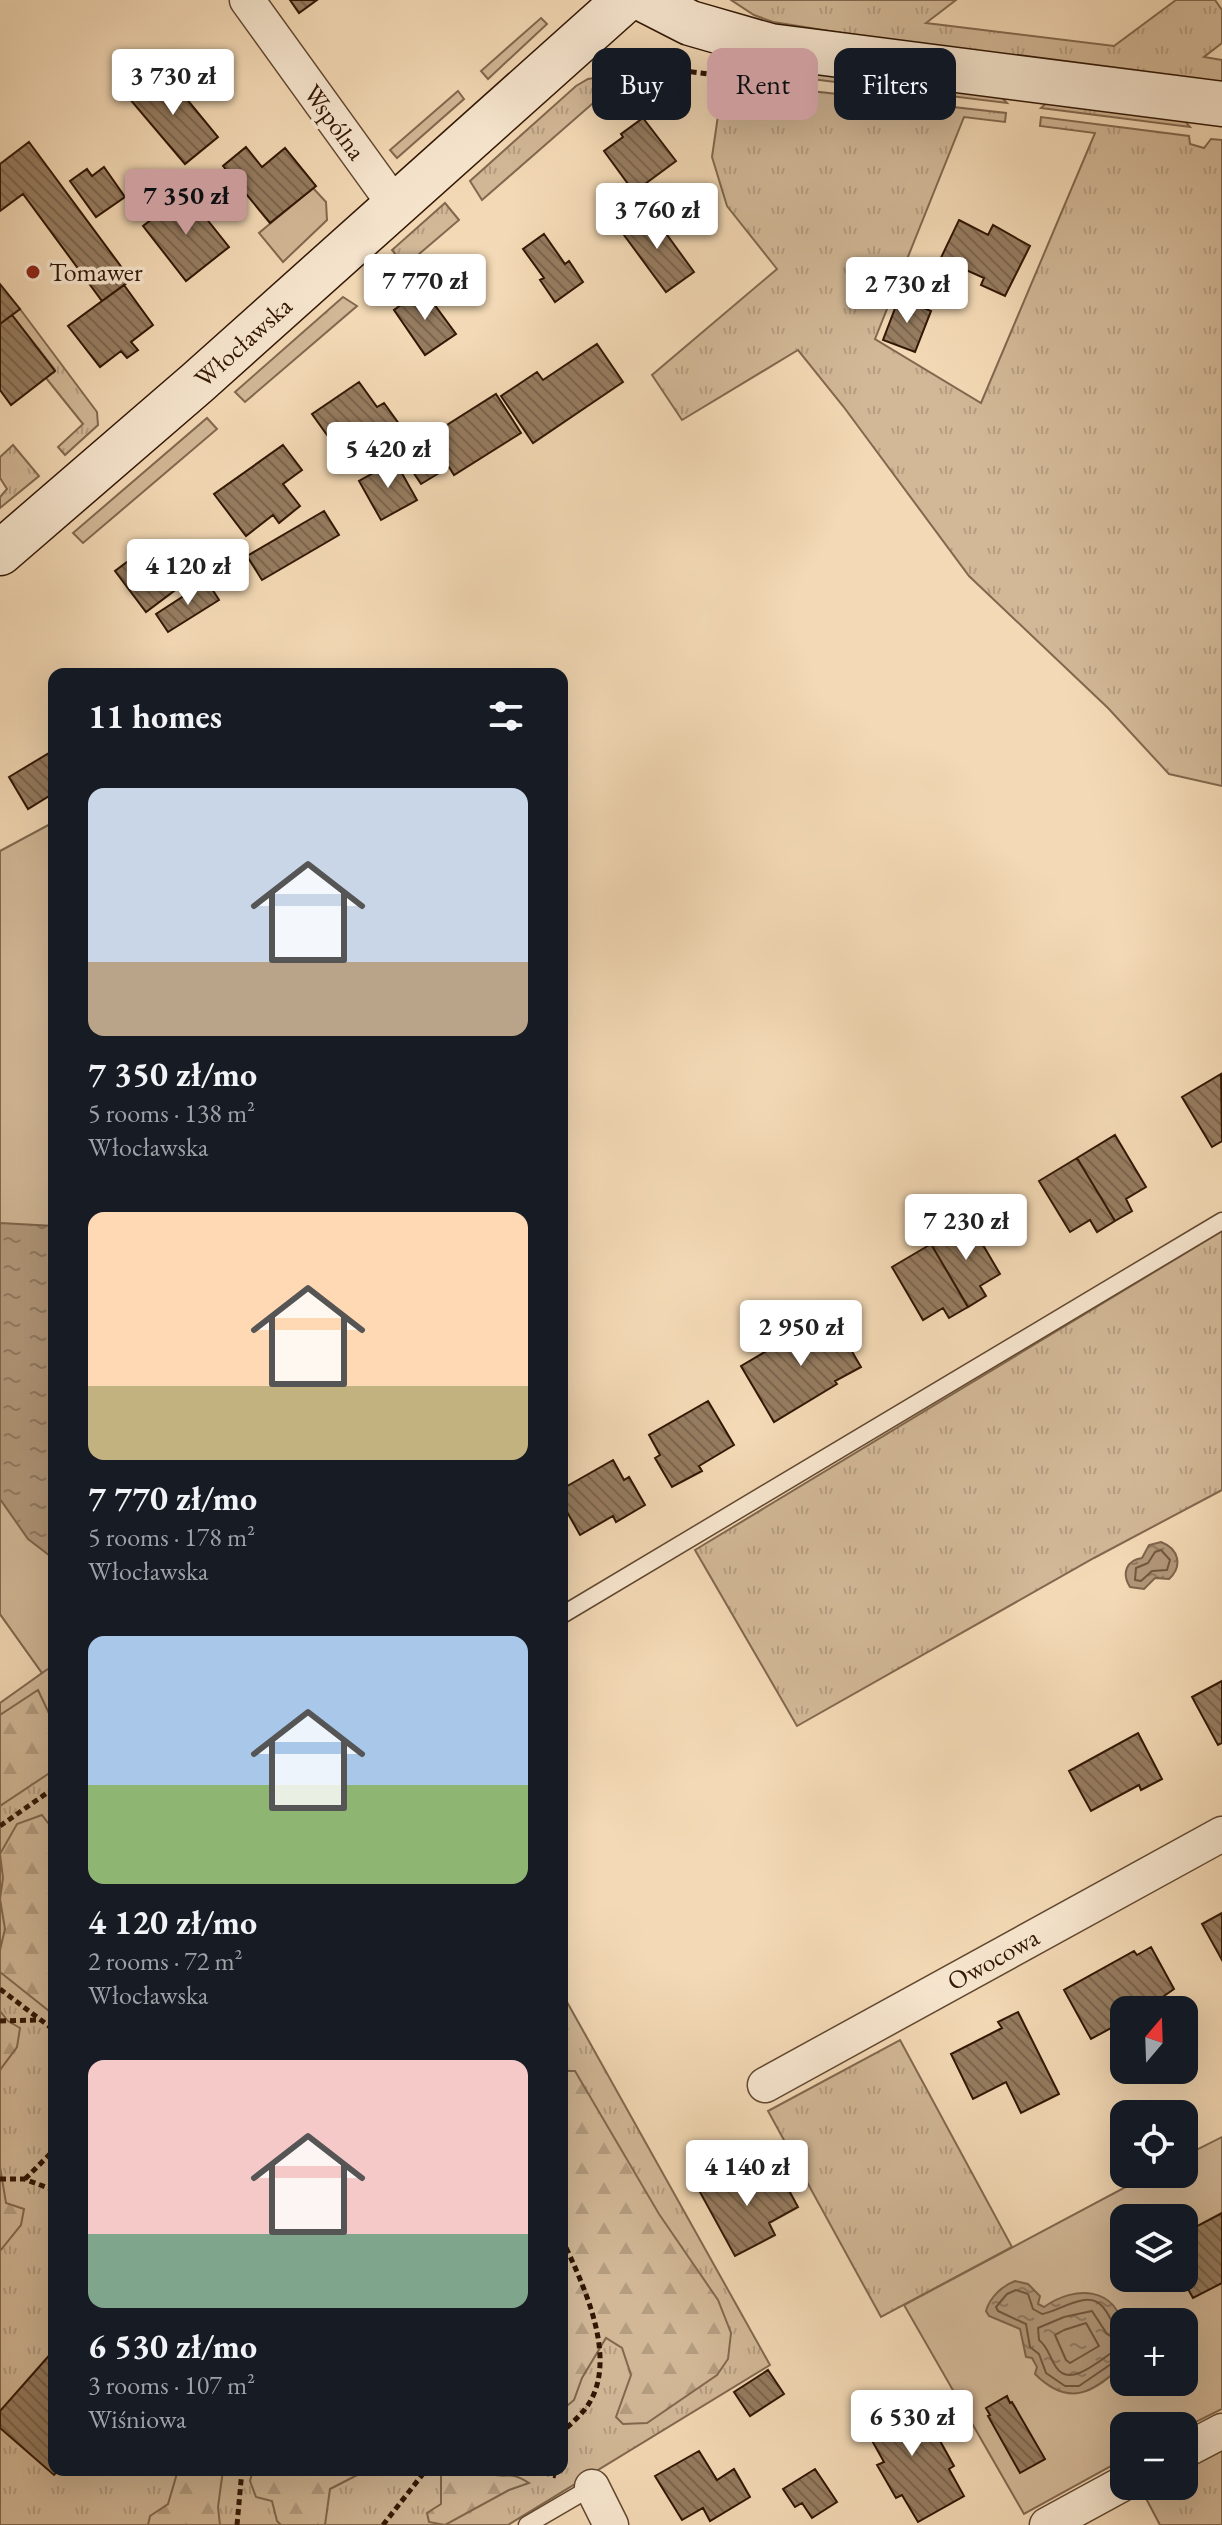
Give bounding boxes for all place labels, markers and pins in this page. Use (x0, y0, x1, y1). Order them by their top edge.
pin: 3 730 zł (90, 49, 256, 117)
pin: 7 350 zł (103, 169, 269, 237)
pin: 3 760 zł (574, 183, 740, 251)
pin: 7 770 zł (342, 254, 508, 322)
place label: Tomawer (49, 255, 143, 289)
pin: 2 730 zł (824, 257, 990, 325)
marker: Tomawer (24, 263, 42, 281)
pin: 5 420 zł (305, 422, 471, 490)
pin: 4 120 zł (105, 539, 271, 607)
pin: 7 230 zł (883, 1194, 1049, 1262)
pin: 2 950 zł (718, 1300, 884, 1368)
pin: 4 140 zł (664, 2140, 830, 2208)
pin: 6 530 zł (829, 2390, 995, 2458)

